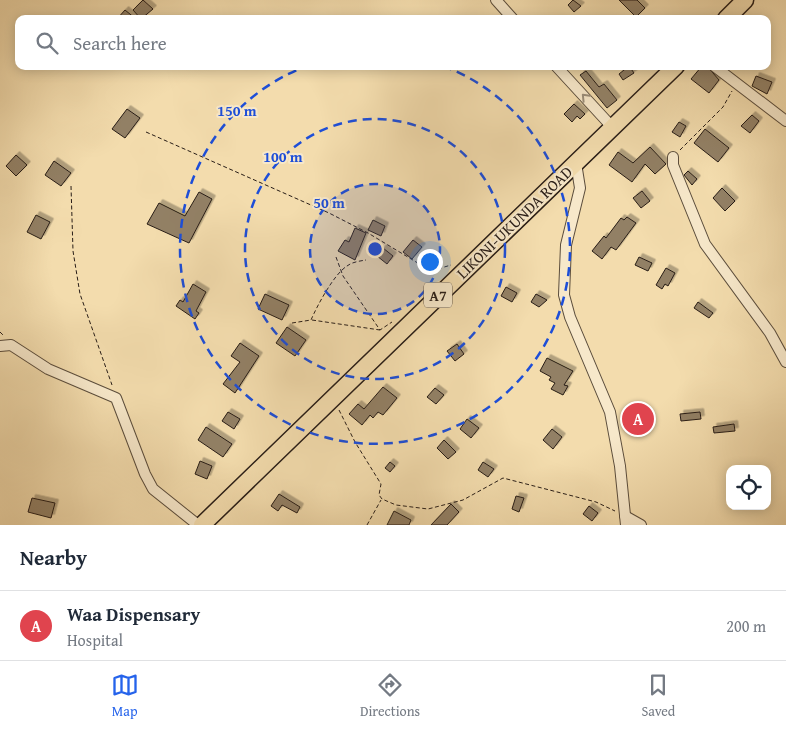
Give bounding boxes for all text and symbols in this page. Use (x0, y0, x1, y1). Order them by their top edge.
search box (15, 15, 771, 70)
icon: search (33, 29, 61, 57)
text: Search here (73, 29, 167, 57)
one-way arrow (582, 94, 591, 103)
text: 150 m (217, 100, 257, 121)
text: 100 m (263, 146, 303, 167)
street label: LIKONI-UKUNDA ROAD (450, 160, 578, 284)
text: 50 m (313, 192, 345, 213)
centre of rings (366, 240, 384, 258)
your location (417, 249, 443, 275)
road number: A7 (424, 282, 452, 308)
pin: A (622, 400, 654, 438)
map controls (726, 465, 771, 510)
button: locate (726, 465, 771, 510)
text: Nearby (20, 542, 87, 573)
text: Waa Dispensary (67, 600, 200, 628)
text: A (31, 614, 41, 638)
text: 200 m (726, 614, 766, 638)
text: Hospital (67, 628, 123, 652)
tab: Map (111, 671, 139, 721)
tab: Directions (360, 671, 420, 721)
tab: Saved (641, 671, 675, 721)

